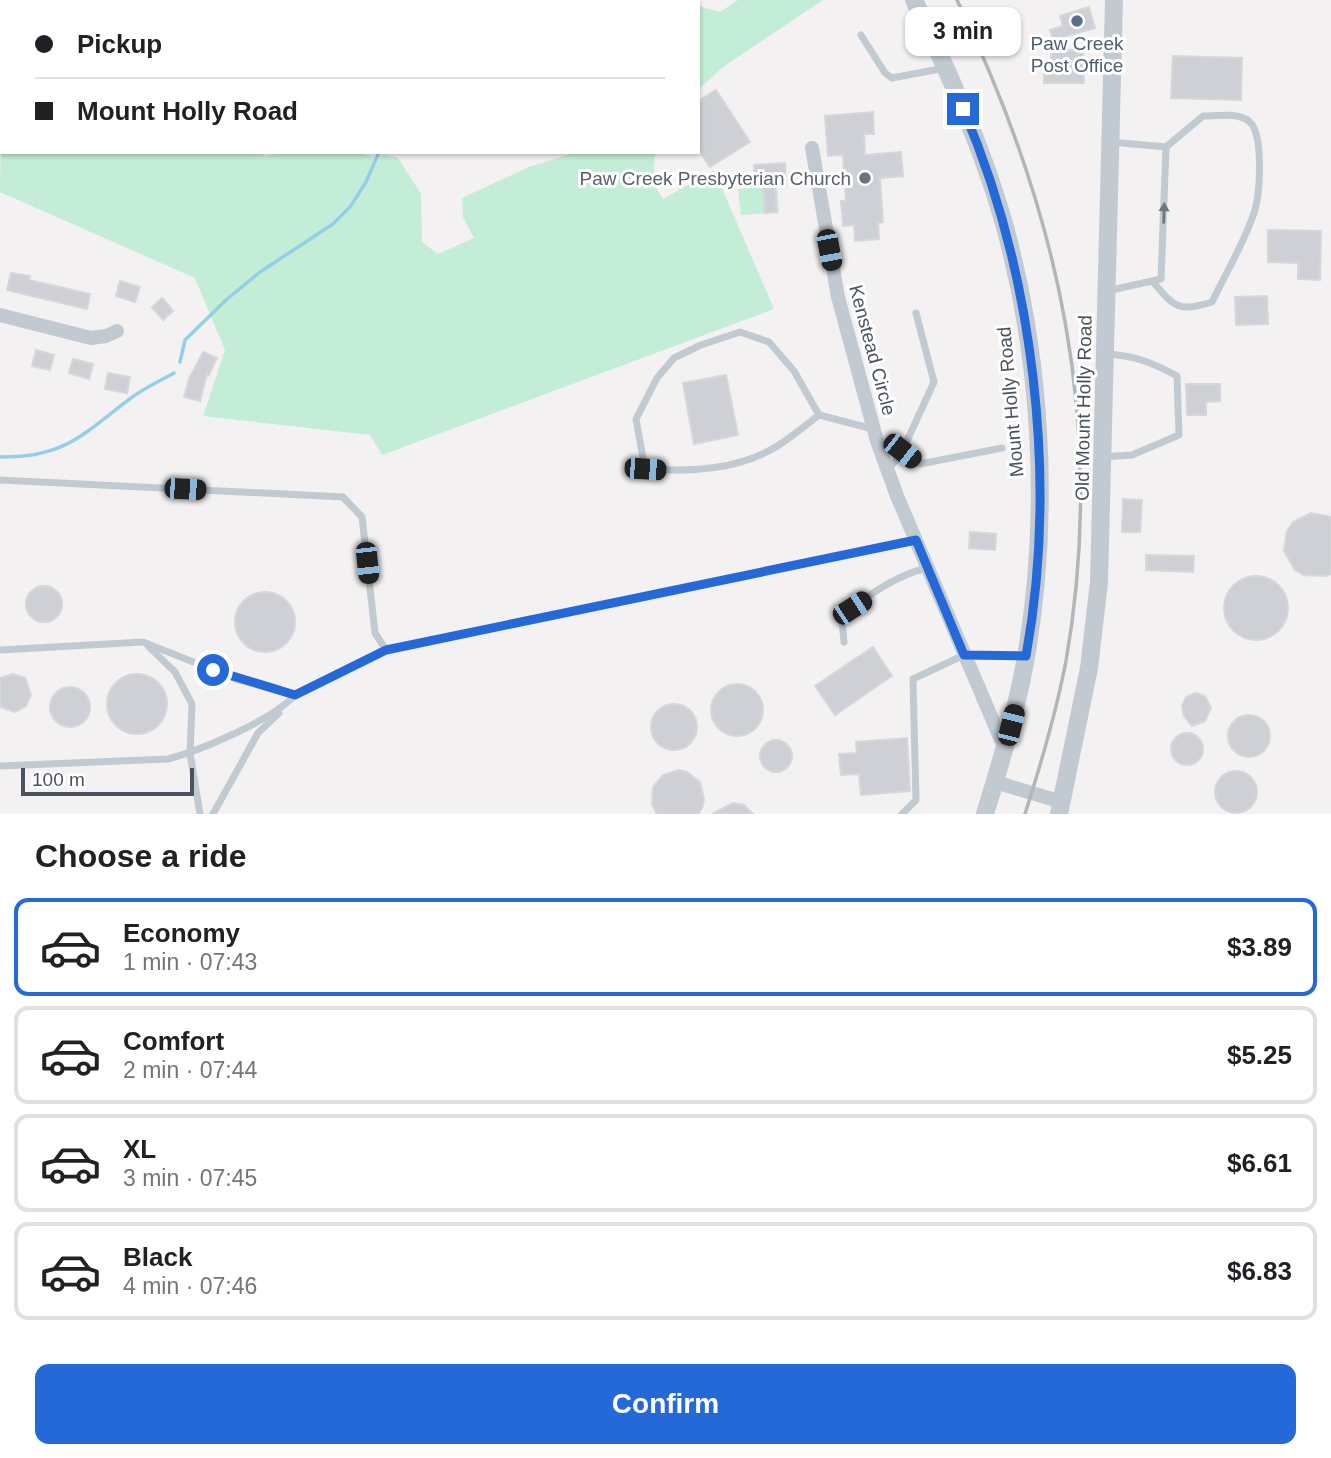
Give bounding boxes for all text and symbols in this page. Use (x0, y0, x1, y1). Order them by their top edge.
callout: 3 min (905, 7, 1021, 56)
marker: Paw Creek Post Office (1069, 13, 1085, 29)
text: 3 min (933, 18, 993, 44)
text: Pickup (77, 29, 162, 59)
place label: Paw Creek Post Office (1031, 33, 1124, 76)
route end (947, 93, 979, 125)
text: Mount Holly Road (77, 96, 298, 126)
place label: Paw Creek Presbyterian Church (580, 168, 851, 189)
marker: Paw Creek Presbyterian Church (857, 170, 873, 186)
one-way arrow (1158, 202, 1169, 224)
car (815, 227, 844, 273)
street label: Kenstead Circle (845, 283, 900, 418)
street label: Old Mount Holly Road (1071, 315, 1096, 501)
street label: Mount Holly Road (993, 326, 1028, 478)
car (879, 430, 926, 472)
car (624, 457, 667, 481)
car (164, 477, 207, 501)
car (355, 541, 380, 585)
car (829, 588, 876, 628)
route start (197, 654, 229, 686)
car (996, 702, 1027, 748)
scale bar (21, 765, 194, 797)
text: 100 m (32, 769, 85, 790)
text: Choose a ride (35, 838, 247, 874)
icon: car (39, 916, 102, 979)
text: Economy (123, 918, 240, 948)
text: $3.89 (1227, 932, 1292, 962)
text: 1 min · 07:43 (123, 949, 257, 975)
icon: car (39, 1024, 102, 1087)
text: Comfort (123, 1026, 224, 1056)
text: $5.25 (1227, 1040, 1292, 1070)
text: 2 min · 07:44 (123, 1057, 257, 1083)
icon: car (39, 1132, 102, 1195)
text: XL (123, 1134, 156, 1164)
text: $6.61 (1227, 1148, 1292, 1178)
text: 3 min · 07:45 (123, 1165, 257, 1191)
icon: car (39, 1240, 102, 1303)
text: Black (123, 1242, 192, 1272)
text: $6.83 (1227, 1256, 1292, 1286)
text: 4 min · 07:46 (123, 1273, 257, 1299)
button: Confirm (35, 1364, 1296, 1444)

